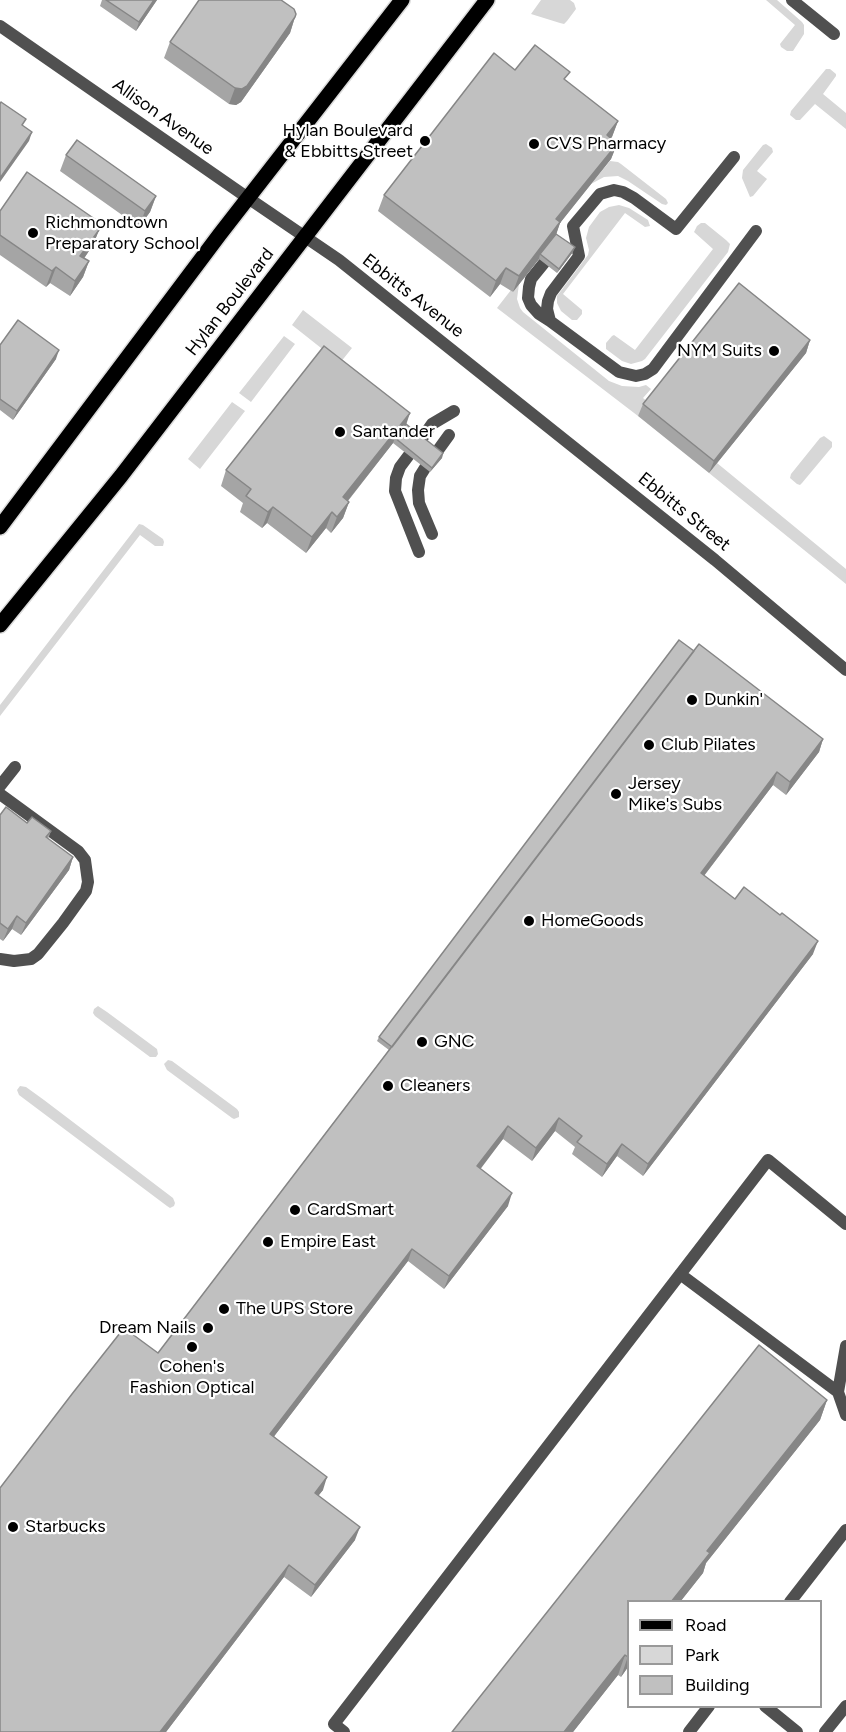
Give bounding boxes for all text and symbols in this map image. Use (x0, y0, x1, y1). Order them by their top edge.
street label: Allison Avenue (108, 74, 218, 160)
place label: Hylan Boulevard & Ebbitts Street (282, 120, 413, 162)
place label: CVS Pharmacy (546, 133, 666, 155)
marker: Hylan Boulevard & Ebbitts Street (418, 134, 432, 148)
marker: CVS Pharmacy (527, 137, 541, 151)
place label: Richmondtown Preparatory School (45, 212, 199, 254)
marker: Richmondtown Preparatory School (26, 226, 40, 240)
street label: Hylan Boulevard (181, 244, 279, 360)
street label: Ebbitts Avenue (358, 250, 468, 342)
place label: NYM Suits (677, 340, 762, 362)
marker: NYM Suits (767, 344, 781, 358)
place label: Santander (352, 421, 435, 443)
marker: Santander (333, 425, 347, 439)
street label: Ebbitts Street (633, 468, 735, 556)
place label: Dunkin' (704, 689, 763, 711)
marker: Dunkin' (685, 693, 699, 707)
place label: Club Pilates (661, 734, 756, 756)
marker: Club Pilates (642, 738, 656, 752)
place label: Jersey Mike's Subs (628, 773, 722, 816)
marker: Jersey Mike's Subs (609, 787, 623, 801)
place label: HomeGoods (541, 910, 644, 932)
marker: HomeGoods (522, 914, 536, 928)
place label: GNC (434, 1031, 475, 1053)
marker: GNC (415, 1035, 429, 1049)
place label: Cleaners (400, 1075, 470, 1097)
marker: Cleaners (381, 1079, 395, 1093)
place label: CardSmart (307, 1199, 394, 1221)
marker: CardSmart (288, 1203, 302, 1217)
place label: Empire East (280, 1231, 376, 1253)
marker: Empire East (261, 1235, 275, 1249)
place label: The UPS Store (236, 1298, 353, 1320)
marker: The UPS Store (217, 1302, 231, 1316)
place label: Dream Nails (99, 1317, 196, 1339)
marker: Dream Nails (201, 1321, 215, 1335)
marker: Cohen's Fashion Optical (185, 1340, 199, 1354)
place label: Cohen's Fashion Optical (130, 1356, 254, 1398)
place label: Starbucks (25, 1516, 106, 1538)
marker: Starbucks (6, 1520, 20, 1534)
legend (627, 1600, 822, 1708)
text: Road (685, 1614, 726, 1636)
text: Park (685, 1644, 719, 1666)
text: Building (685, 1674, 750, 1696)

